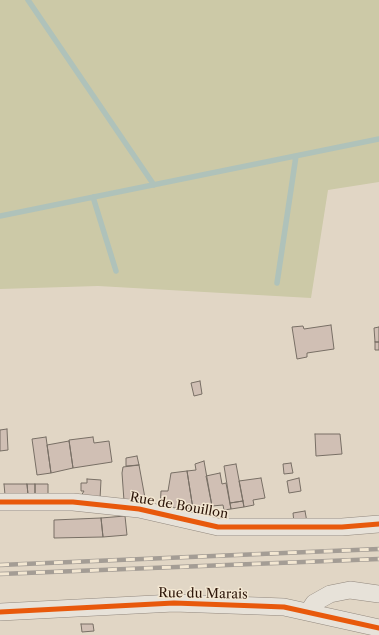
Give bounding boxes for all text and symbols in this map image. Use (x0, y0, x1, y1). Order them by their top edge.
street label: Rue de Bouillon (129, 490, 229, 522)
street label: Rue du Marais (158, 585, 248, 603)

